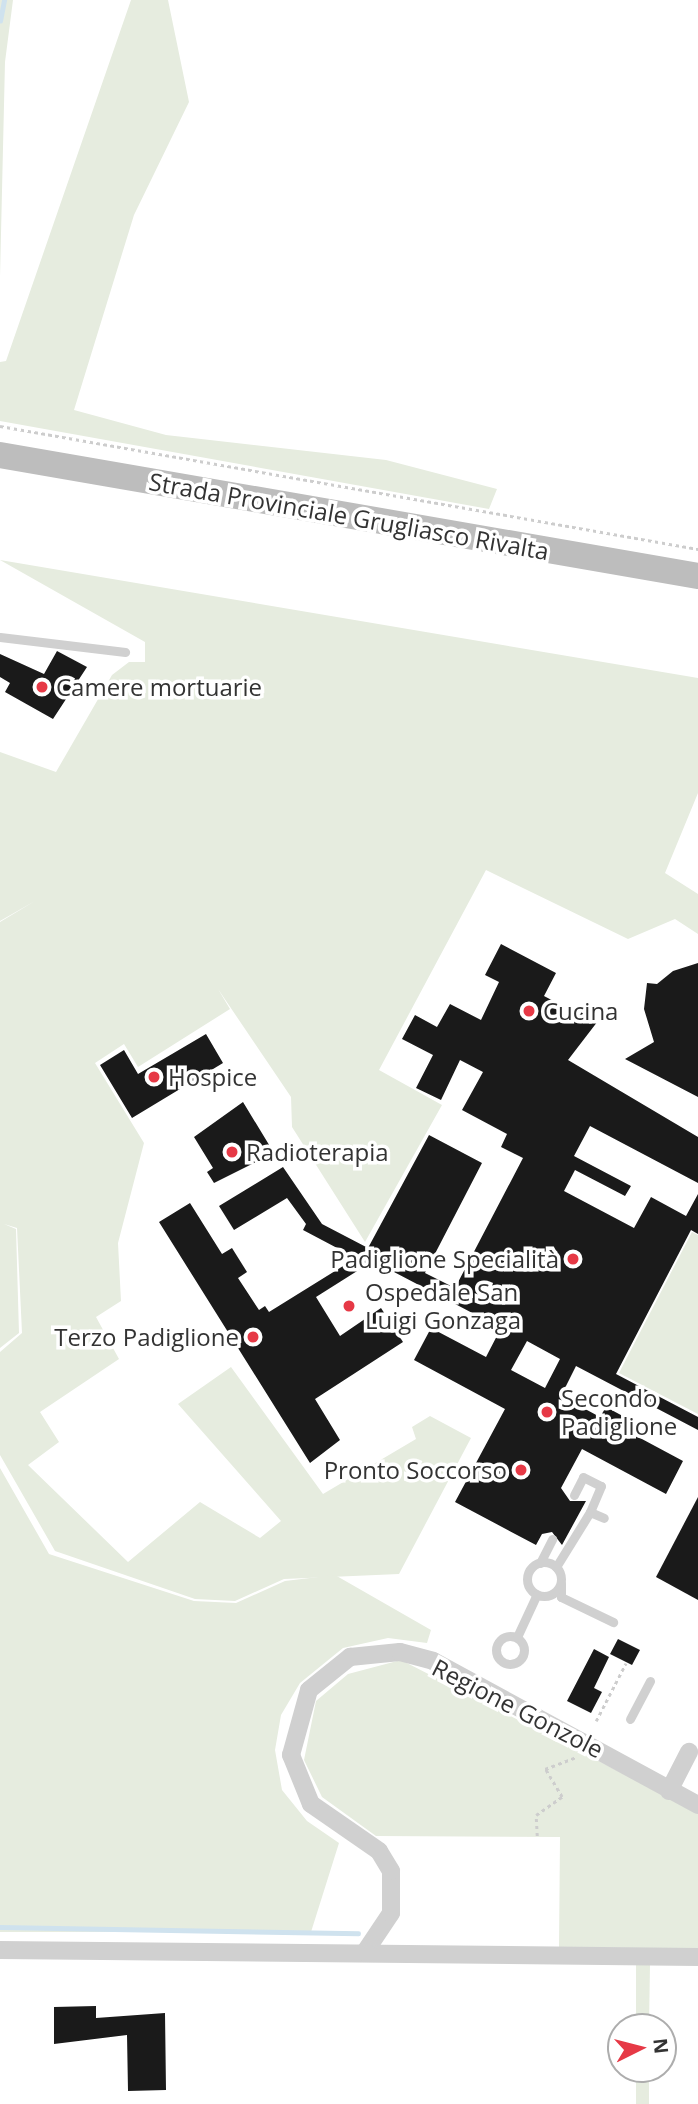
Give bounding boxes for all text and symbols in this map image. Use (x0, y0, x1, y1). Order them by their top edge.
street label: Strada Provinciale Grugliasco Rivalta (147, 467, 551, 565)
place label: Camere mortuarie (56, 673, 262, 701)
marker: Camere mortuarie (34, 679, 50, 695)
place label: Cucina (543, 997, 618, 1025)
marker: Cucina (521, 1003, 537, 1019)
place label: Hospice (168, 1063, 257, 1091)
marker: Hospice (146, 1069, 162, 1085)
place label: Radioterapia (246, 1138, 389, 1166)
marker: Radioterapia (224, 1144, 240, 1160)
place label: Padiglione Specialità (330, 1245, 559, 1273)
marker: Padiglione Specialità (565, 1251, 581, 1267)
place label: Ospedale San Luigi Gonzaga (365, 1278, 521, 1334)
marker: Ospedale San Luigi Gonzaga (339, 1296, 359, 1316)
place label: Terzo Padiglione (54, 1323, 239, 1351)
marker: Terzo Padiglione (245, 1329, 261, 1345)
place label: Secondo Padiglione (561, 1384, 677, 1440)
marker: Secondo Padiglione (539, 1404, 555, 1420)
place label: Pronto Soccorso (324, 1456, 507, 1484)
marker: Pronto Soccorso (513, 1462, 529, 1478)
street label: Regione Gonzole (428, 1652, 608, 1764)
north arrow (607, 2013, 677, 2083)
text: N (647, 2037, 675, 2055)

